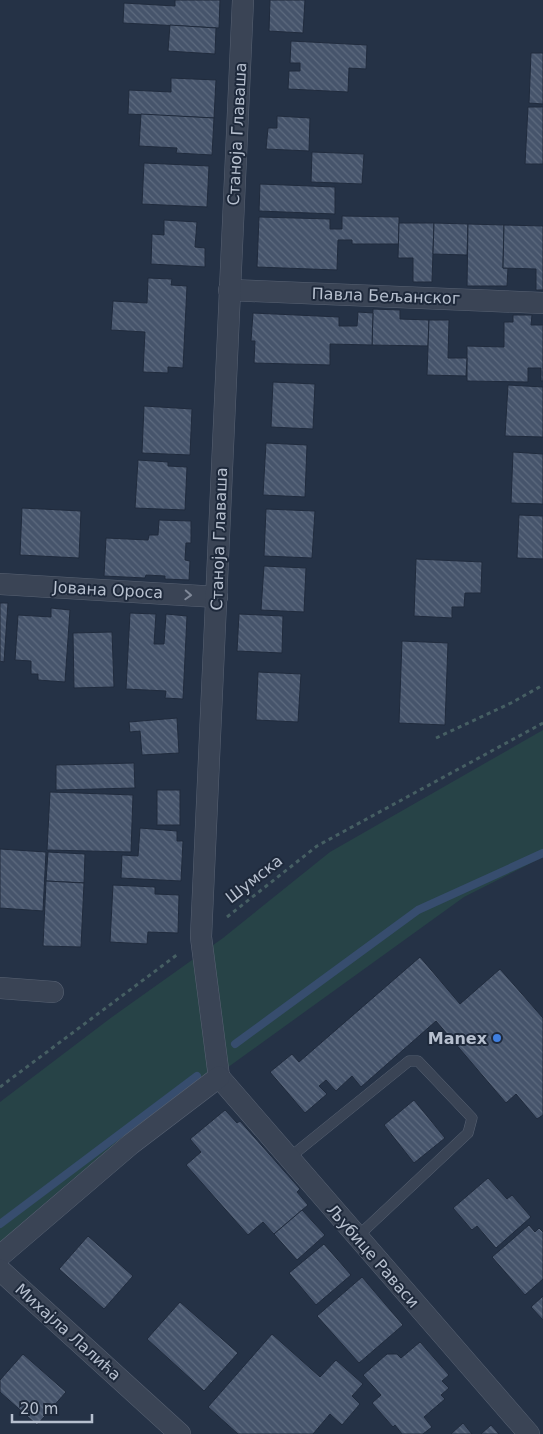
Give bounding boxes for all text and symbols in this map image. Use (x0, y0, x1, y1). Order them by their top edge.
street label: Станоја Главаша (224, 62, 250, 206)
street label: Павла Бељанског (311, 284, 461, 308)
street label: Станоја Главаша (207, 467, 231, 611)
street label: Јована Ороса (51, 578, 164, 602)
one-way arrow (185, 589, 193, 600)
street label: Шумска (222, 851, 286, 907)
place label: Manex (428, 1029, 488, 1048)
marker: Manex (491, 1032, 503, 1044)
street label: Љубице Раваси (323, 1200, 423, 1312)
street label: Михајла Лалића (11, 1280, 125, 1384)
scale bar (12, 1392, 92, 1424)
text: 20 m (20, 1400, 58, 1418)

